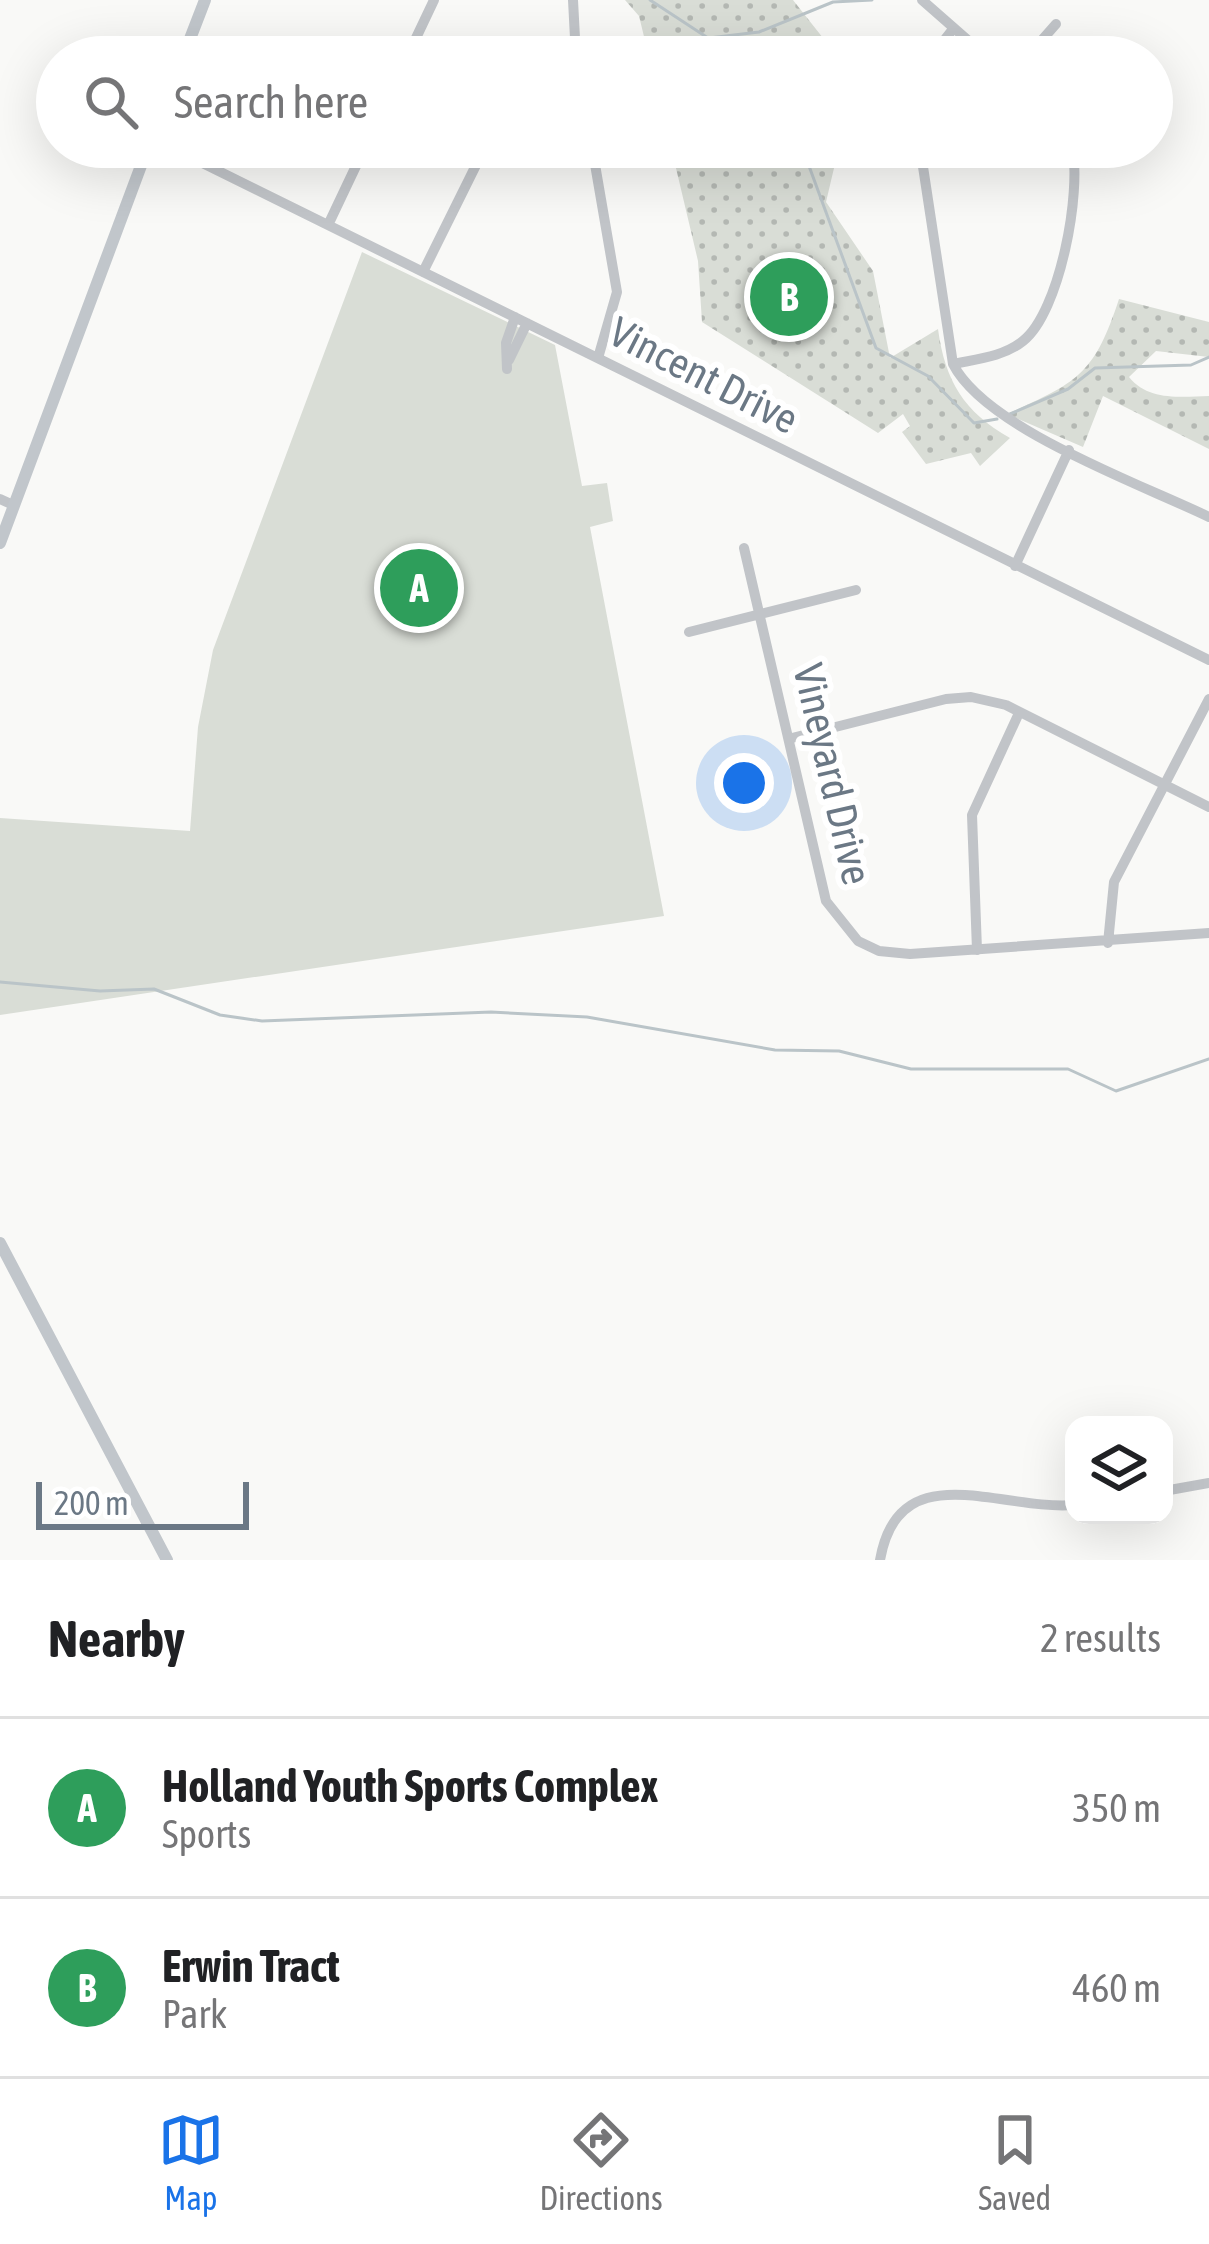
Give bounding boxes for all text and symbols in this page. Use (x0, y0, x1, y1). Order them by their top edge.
search box (36, 36, 1173, 168)
icon: search (78, 69, 144, 135)
text: Search here (174, 76, 368, 128)
pin: B (750, 252, 828, 342)
street label: Vincent Drive (602, 307, 806, 443)
pin: A (380, 543, 458, 633)
street label: Vineyard Drive (784, 659, 882, 889)
your location (714, 753, 774, 813)
map controls (1065, 1416, 1173, 1524)
button: layers (1065, 1416, 1173, 1524)
scale bar (36, 1476, 249, 1529)
text: 200 m (54, 1484, 129, 1522)
text: Nearby (48, 1609, 185, 1668)
text: 2 results (1040, 1616, 1161, 1660)
text: Holland Youth Sports Complex (162, 1760, 659, 1812)
text: A (77, 1786, 97, 1830)
text: 350 m (1073, 1786, 1161, 1830)
text: Sports (162, 1812, 251, 1856)
text: Erwin Tract (162, 1940, 340, 1992)
text: B (78, 1966, 96, 2010)
text: 460 m (1073, 1966, 1161, 2010)
text: Park (162, 1992, 227, 2036)
tab: Map (158, 2107, 224, 2217)
tab: Directions (539, 2107, 663, 2217)
tab: Saved (978, 2107, 1051, 2217)

